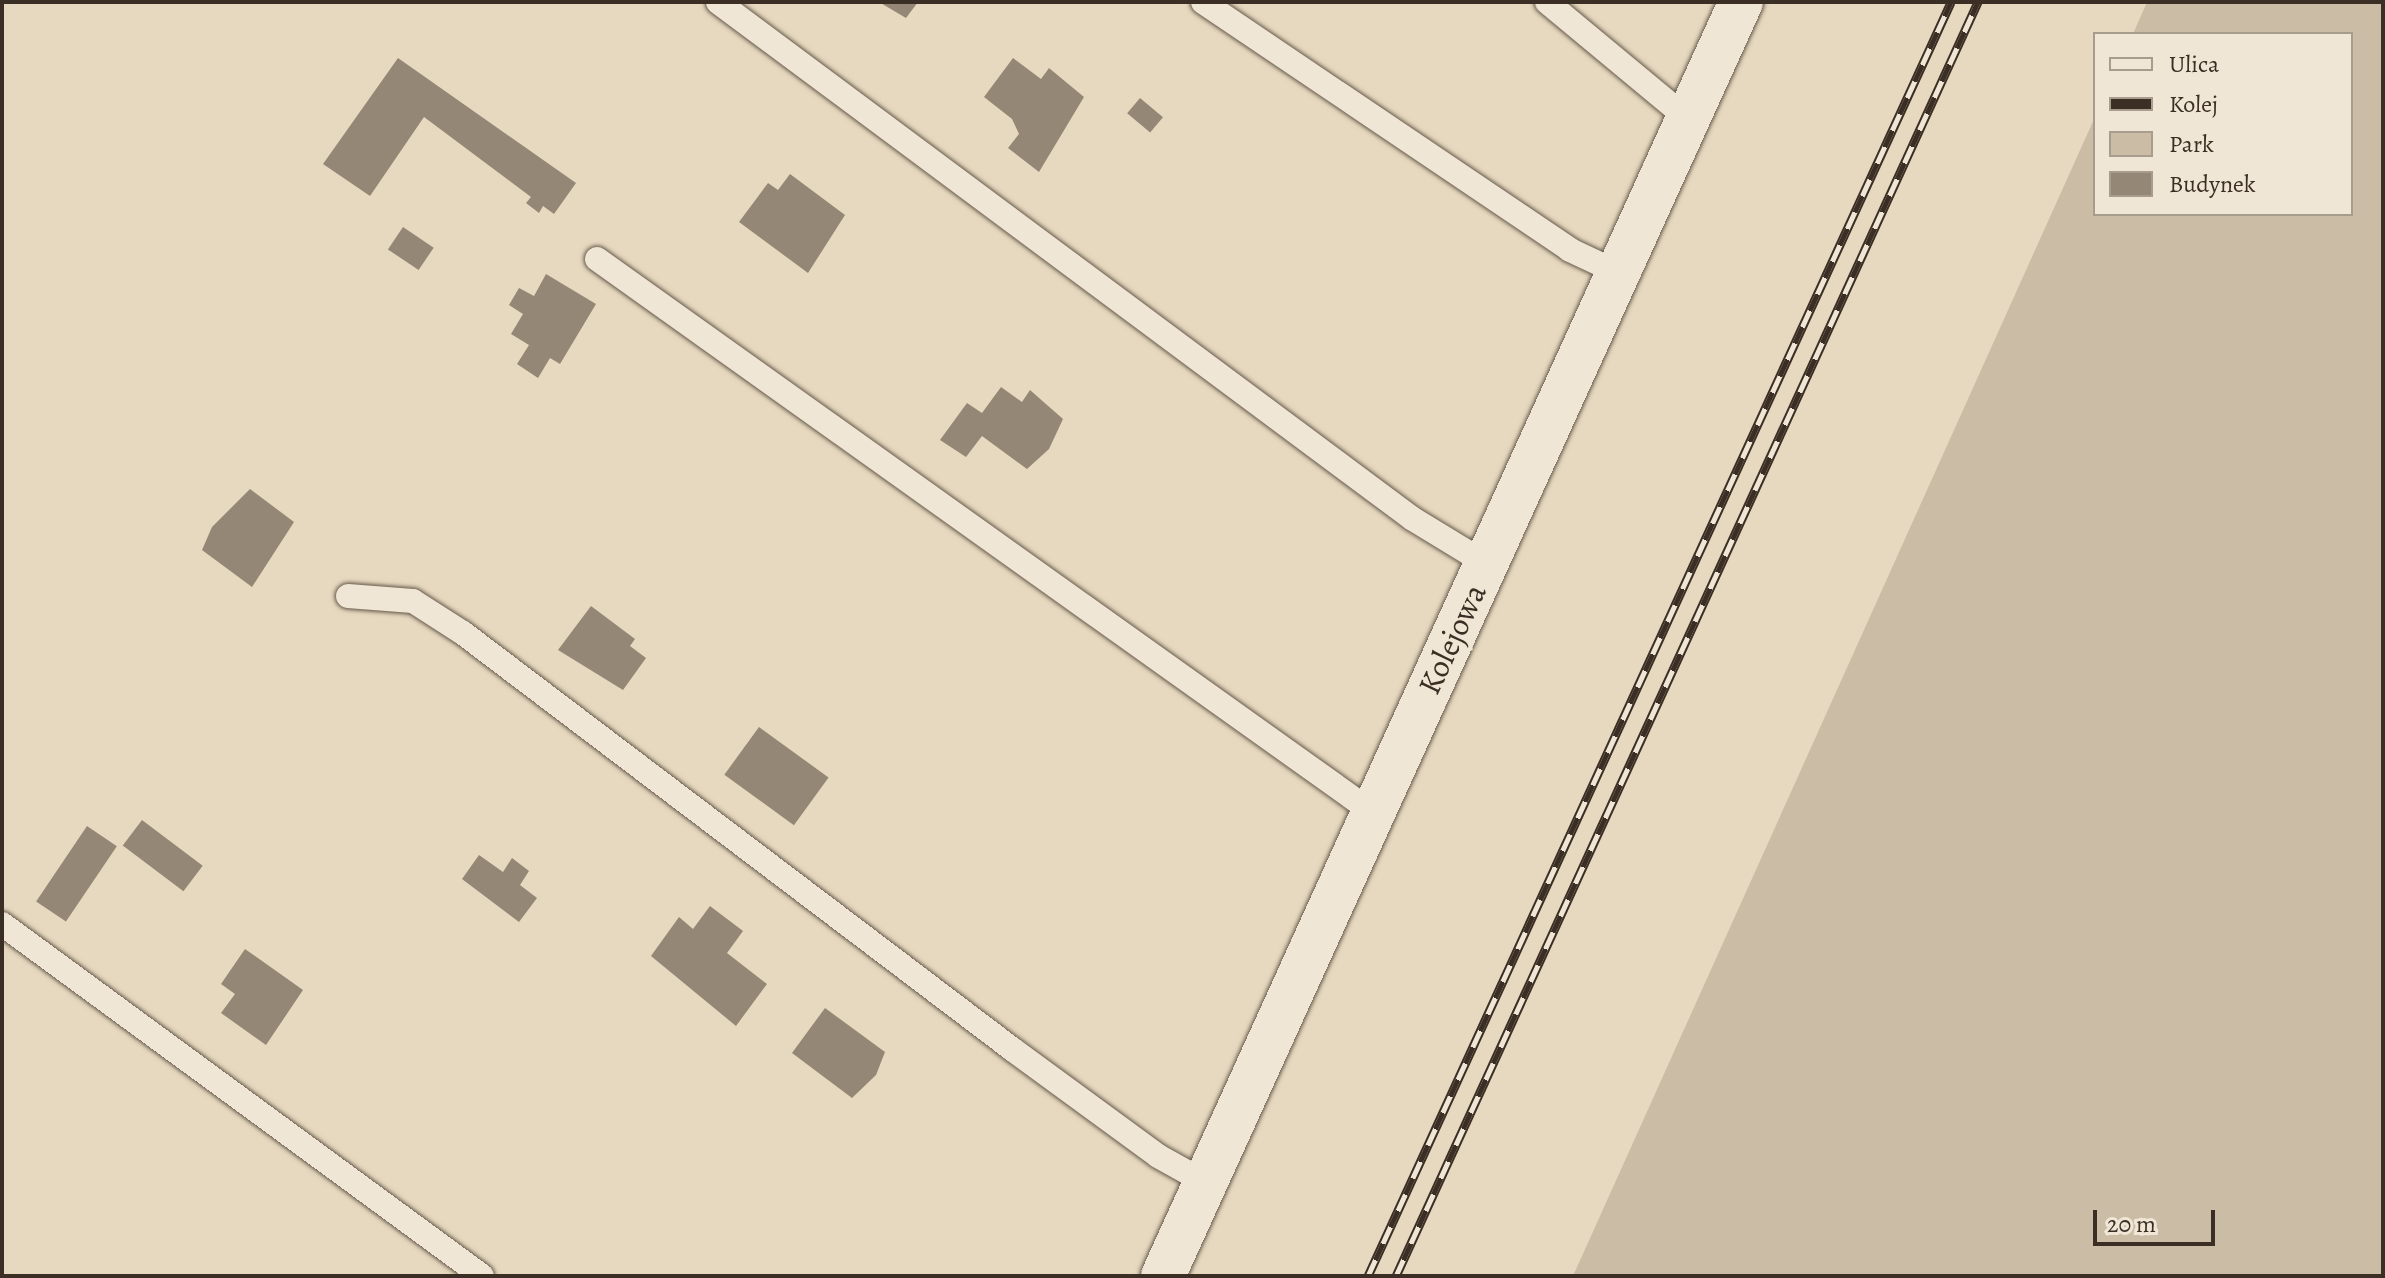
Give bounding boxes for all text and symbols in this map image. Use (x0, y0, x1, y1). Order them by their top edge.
legend (2093, 32, 2353, 216)
text: Ulica (2169, 48, 2219, 80)
text: Kolej (2169, 88, 2218, 120)
text: Park (2169, 128, 2214, 160)
text: Budynek (2169, 168, 2256, 200)
street label: Kolejowa (1410, 578, 1494, 700)
scale bar (2097, 1194, 2219, 1244)
text: 20 m (2107, 1208, 2156, 1240)

